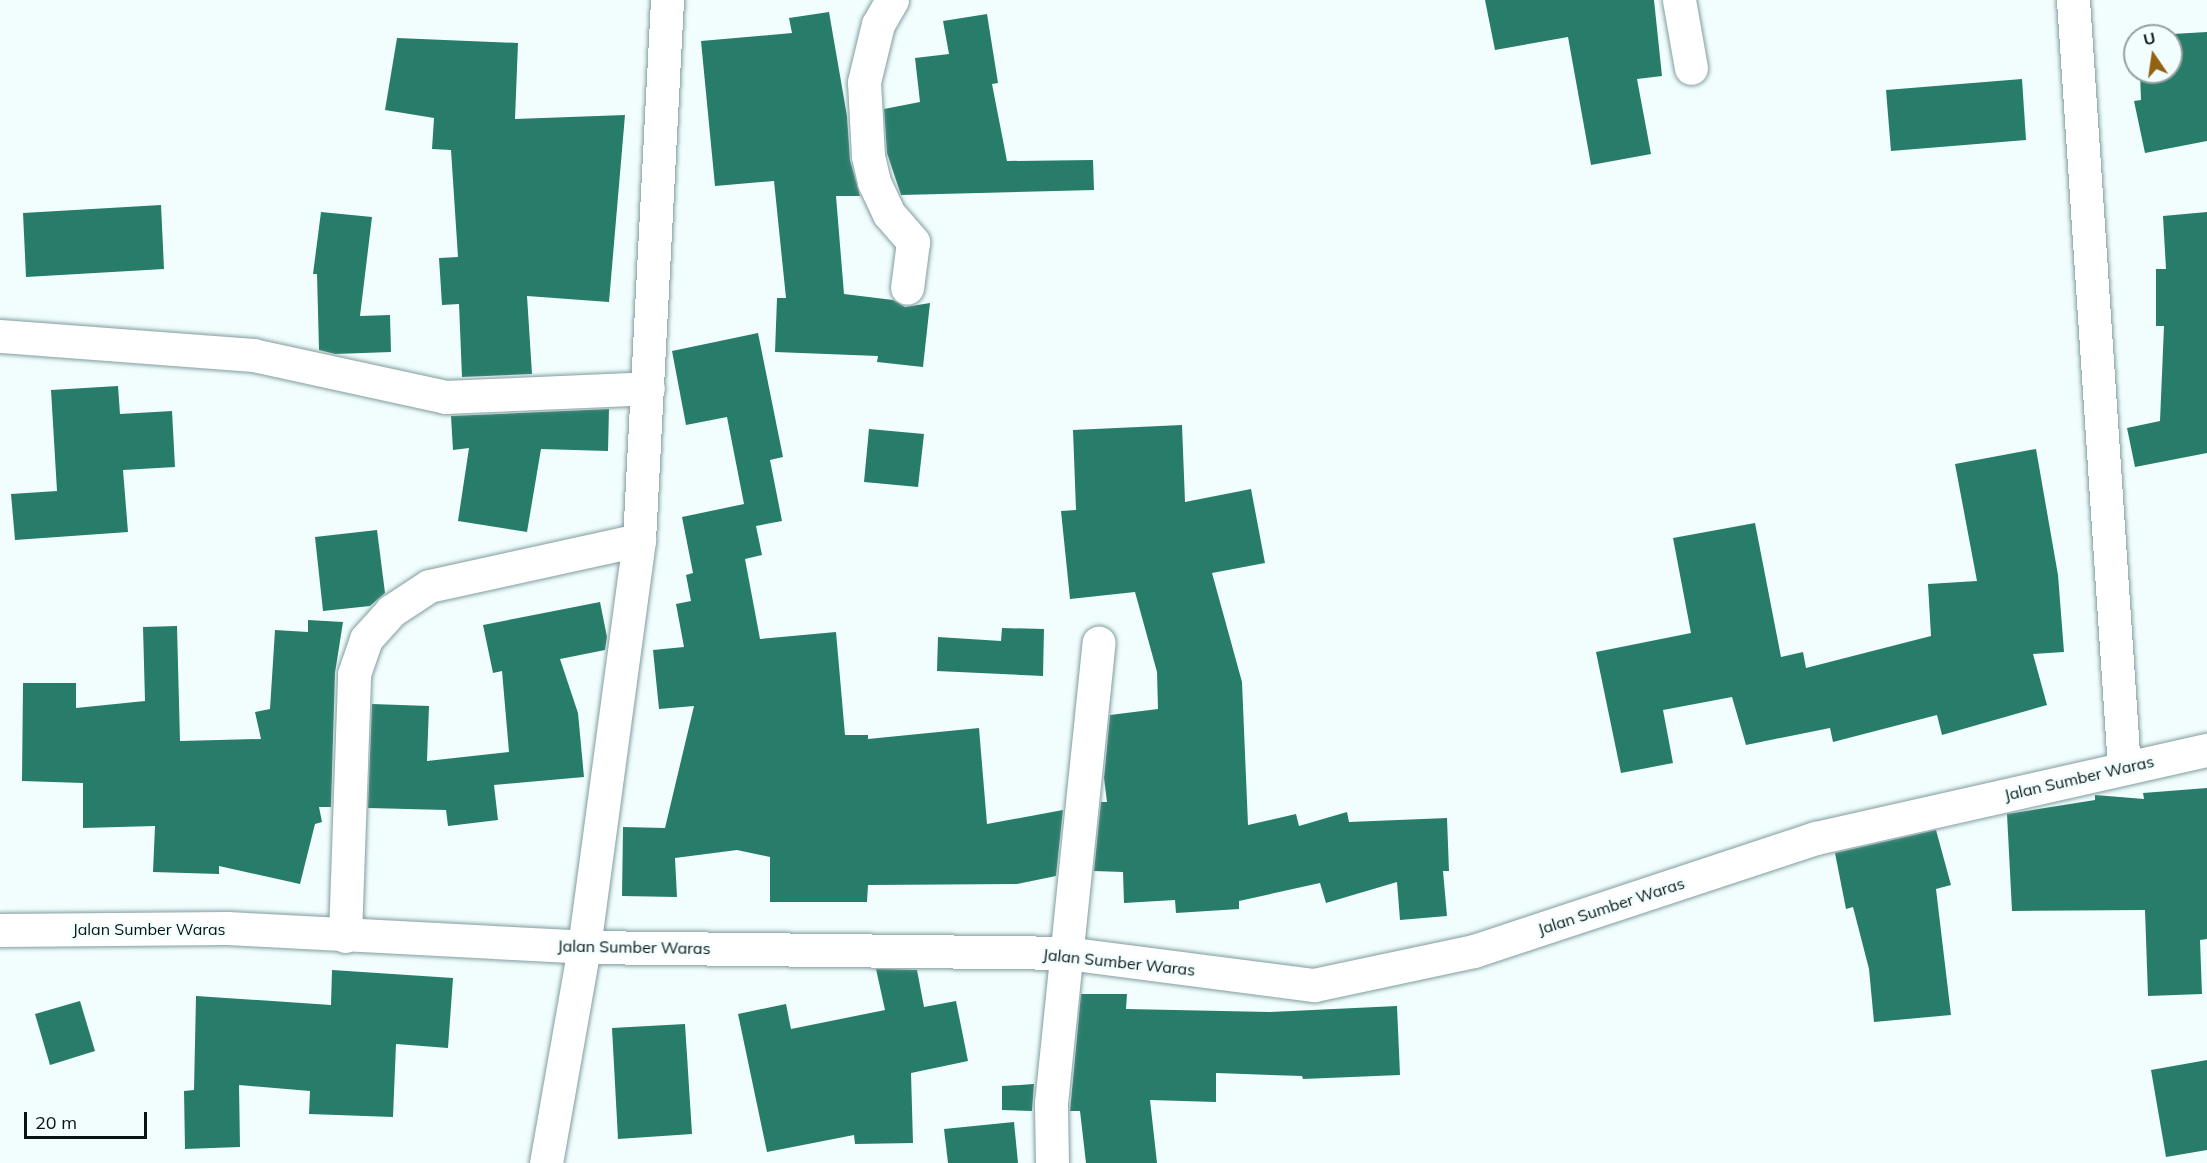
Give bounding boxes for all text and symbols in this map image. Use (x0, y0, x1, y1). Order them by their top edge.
north arrow (2123, 24, 2183, 84)
text: U (2141, 27, 2157, 49)
street label: Jalan Sumber Waras (2002, 751, 2156, 805)
street label: Jalan Sumber Waras (1535, 873, 1687, 939)
street label: Jalan Sumber Waras (72, 919, 226, 939)
street label: Jalan Sumber Waras (557, 936, 711, 958)
street label: Jalan Sumber Waras (1042, 944, 1196, 980)
scale bar (27, 1100, 150, 1138)
text: 20 m (35, 1111, 77, 1134)

